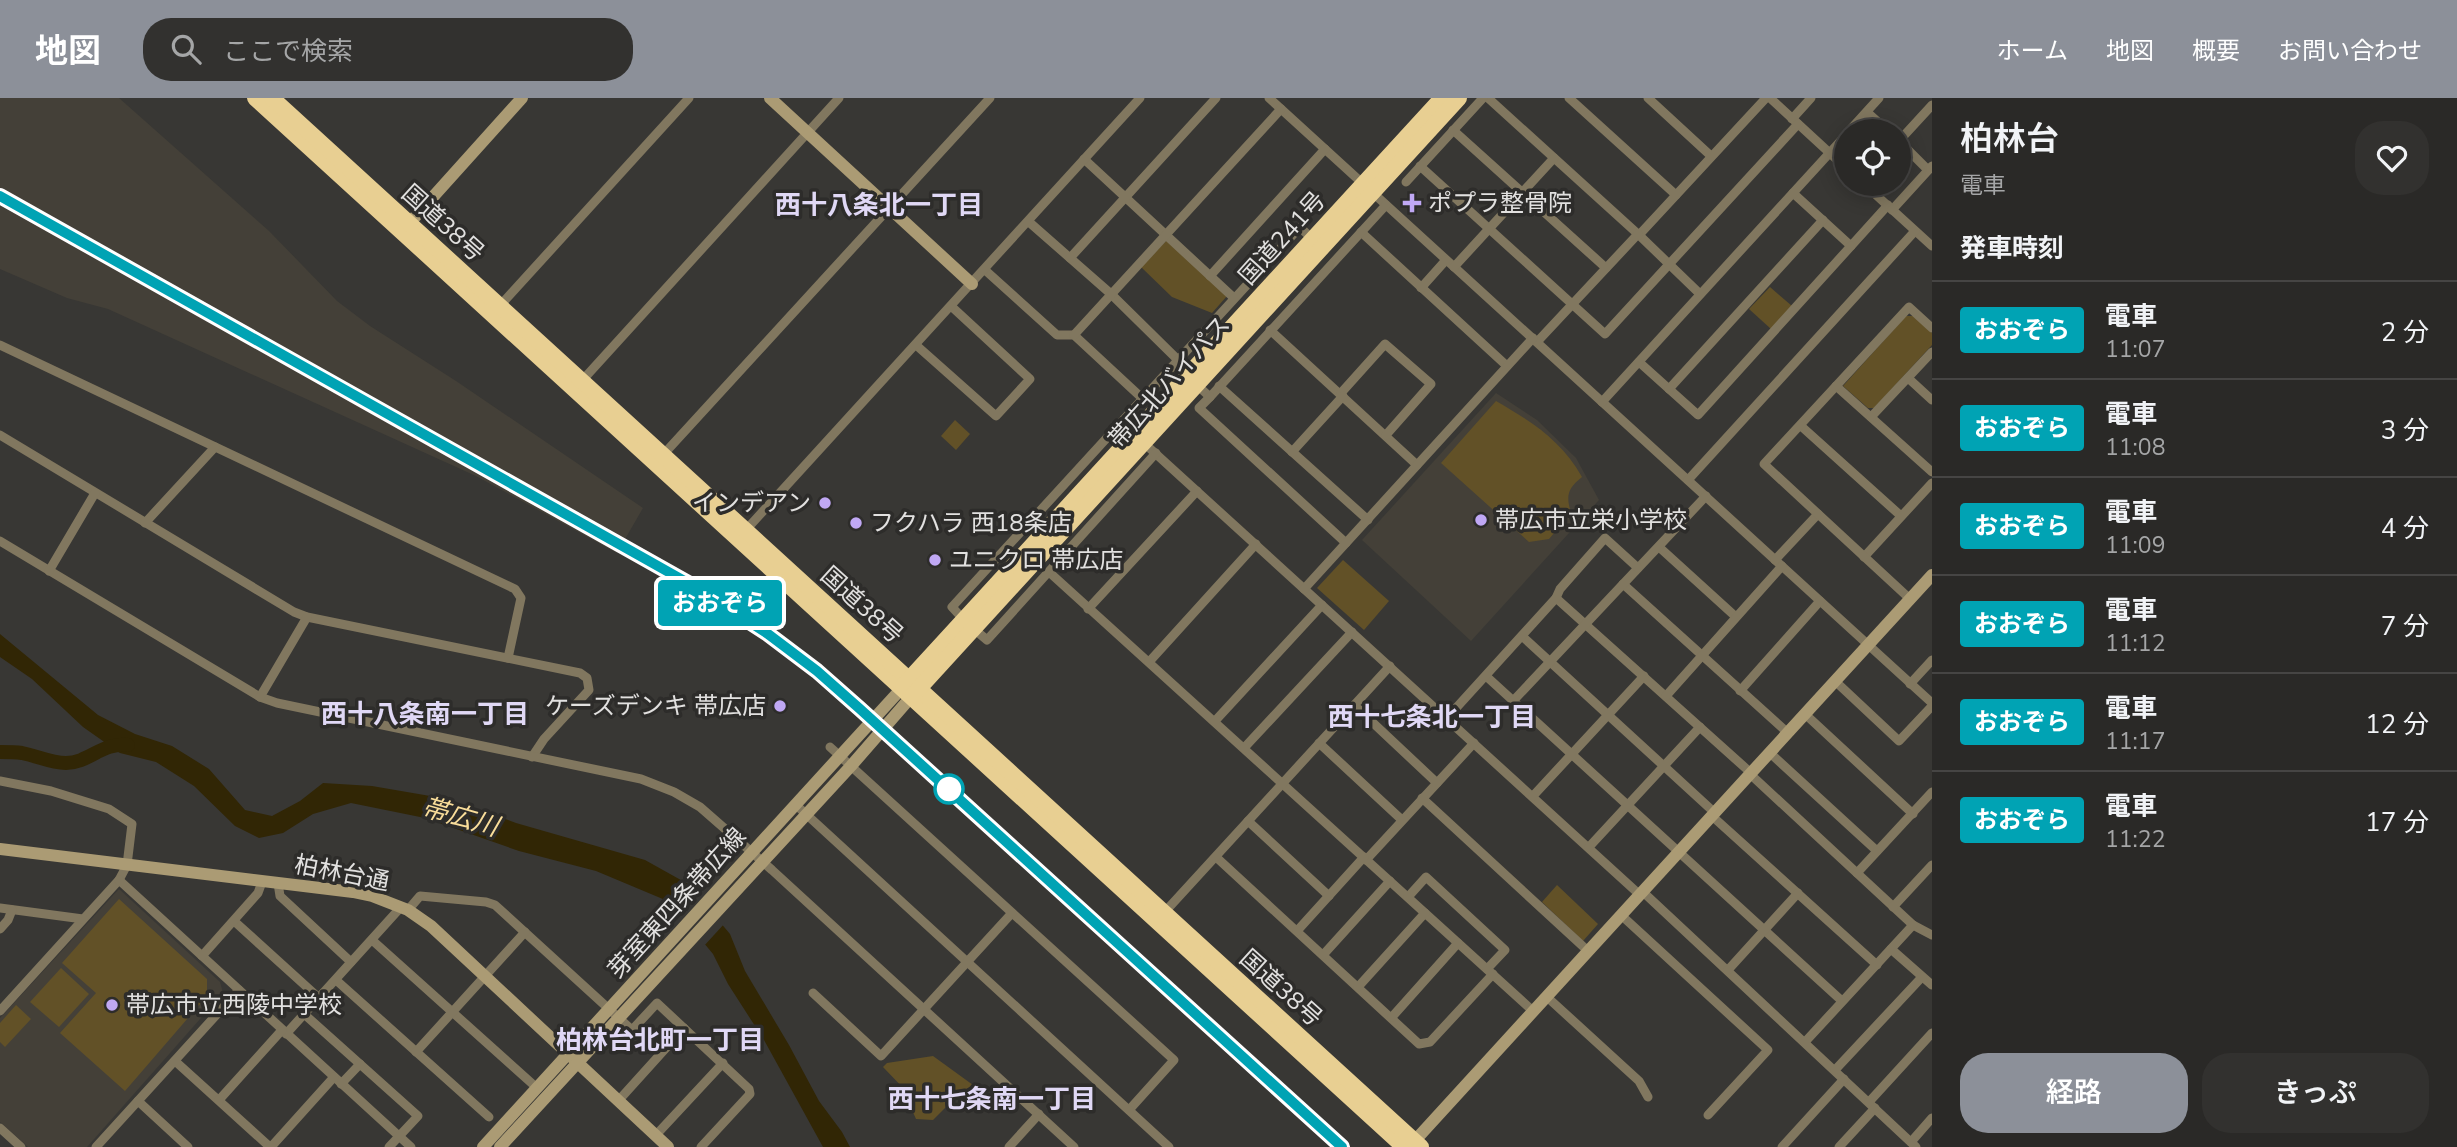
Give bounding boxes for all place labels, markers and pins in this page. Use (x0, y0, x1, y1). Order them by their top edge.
place label: ポプラ整骨院 (1428, 187, 1572, 219)
marker: ポプラ整骨院 (1402, 193, 1422, 213)
place label: インデアン (692, 487, 811, 519)
marker: インデアン (817, 495, 833, 511)
place label: 帯広市立栄小学校 (1495, 504, 1687, 536)
place label: フクハラ 西18条店 (870, 507, 1072, 539)
marker: 帯広市立栄小学校 (1473, 512, 1489, 528)
marker: フクハラ 西18条店 (848, 515, 864, 531)
place label: ユニクロ 帯広店 (949, 544, 1123, 576)
marker: ユニクロ 帯広店 (927, 552, 943, 568)
place label: ケーズデンキ 帯広店 (545, 690, 766, 722)
marker: ケーズデンキ 帯広店 (772, 698, 788, 714)
unlabelled marker (934, 774, 964, 804)
place label: 帯広市立西陵中学校 (126, 989, 342, 1021)
marker: 帯広市立西陵中学校 (104, 997, 120, 1013)

